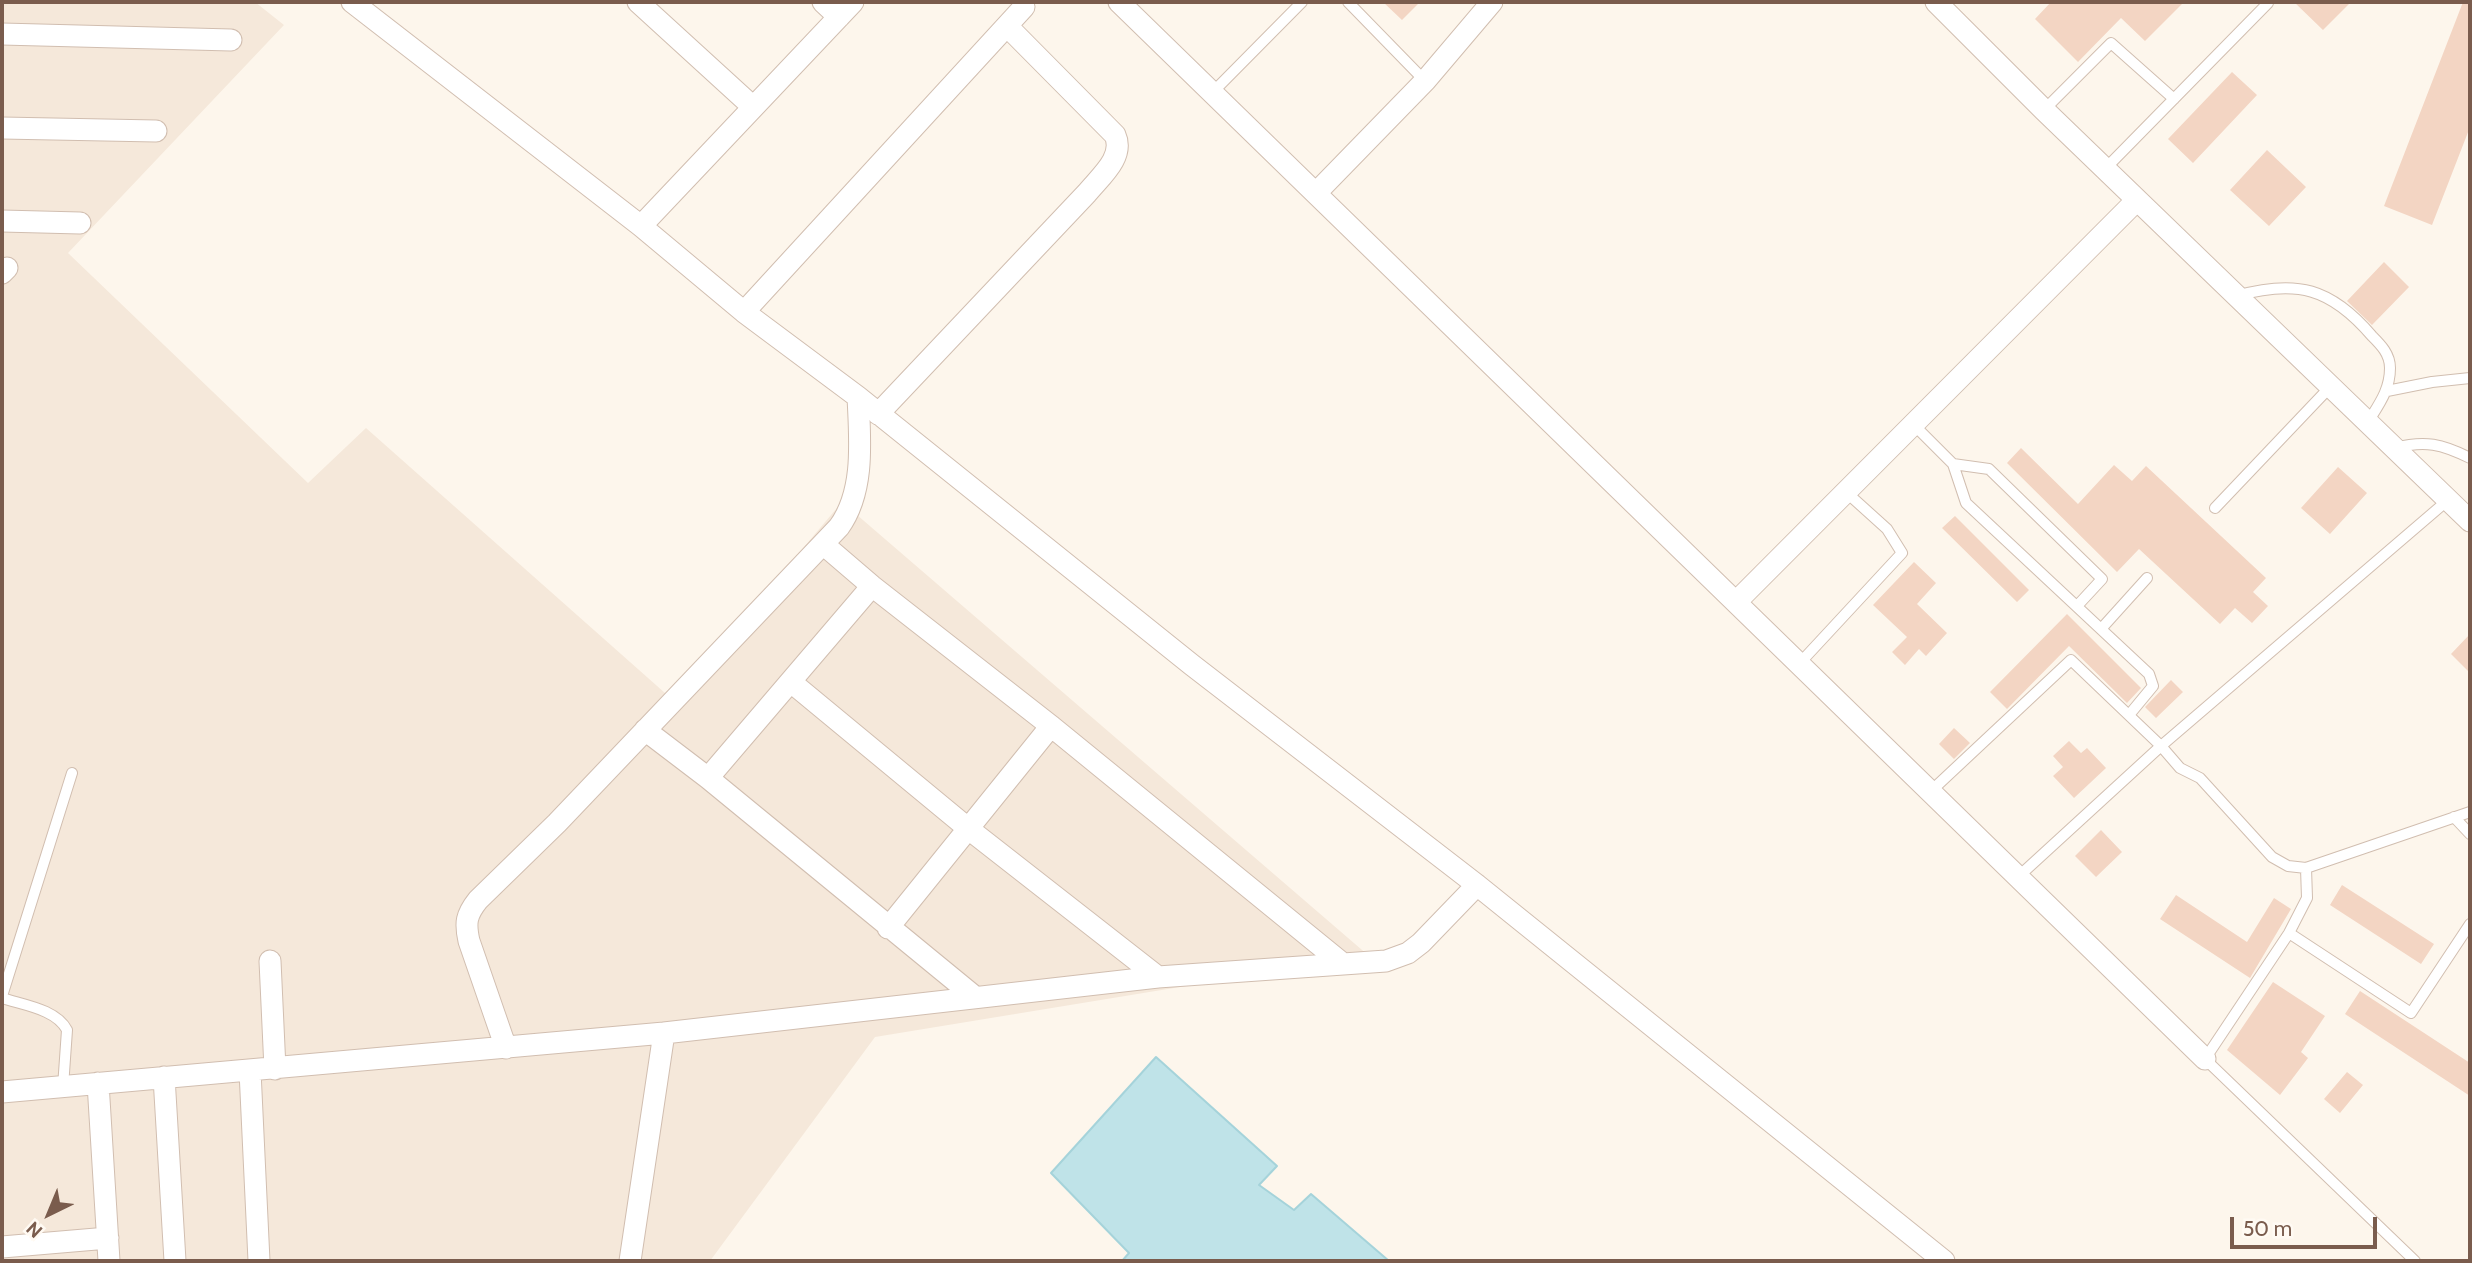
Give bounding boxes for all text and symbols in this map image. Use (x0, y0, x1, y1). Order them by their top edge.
north arrow (14, 1179, 84, 1249)
scale bar (2234, 1204, 2381, 1248)
text: 50 m (2243, 1216, 2292, 1241)
text: N (22, 1217, 47, 1243)

